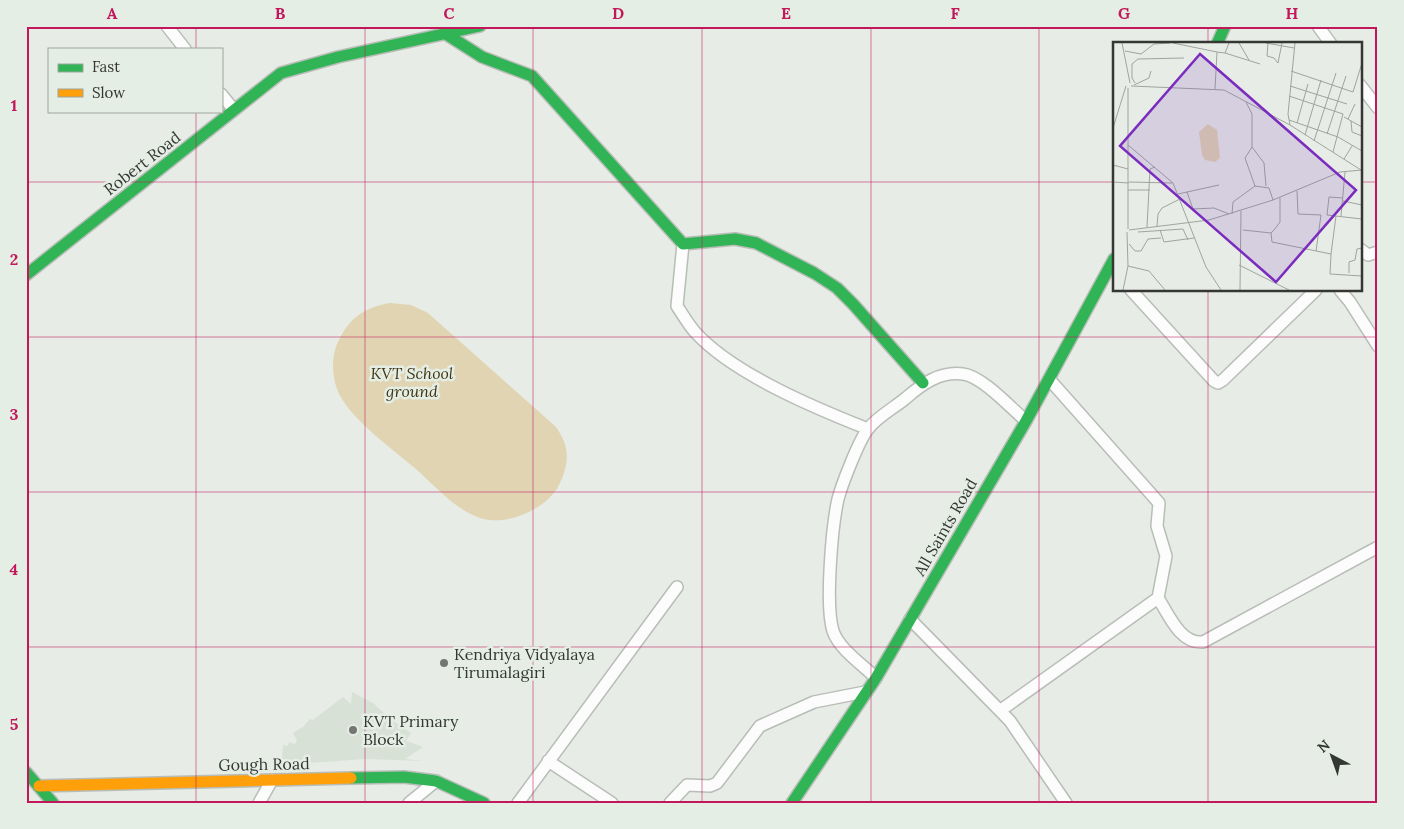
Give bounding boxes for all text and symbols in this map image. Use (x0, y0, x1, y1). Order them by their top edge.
text: A (107, 3, 118, 23)
text: B (275, 3, 286, 23)
text: C (443, 3, 455, 23)
text: D (612, 3, 624, 23)
text: E (781, 3, 791, 23)
text: F (950, 3, 960, 23)
text: G (1118, 3, 1130, 23)
text: H (1286, 3, 1299, 23)
inset map (1113, 42, 1362, 291)
legend (48, 48, 222, 112)
text: Fast (92, 57, 120, 76)
text: Slow (92, 83, 125, 102)
text: 1 (11, 95, 17, 115)
street label: Robert Road (100, 127, 185, 199)
text: 2 (10, 249, 18, 269)
park label: KVT School ground (371, 363, 454, 401)
text: 3 (10, 404, 19, 424)
street label: All Saints Road (909, 474, 981, 580)
text: 4 (10, 559, 19, 579)
place label: Kendriya Vidyalaya Tirumalagiri (454, 644, 595, 682)
marker: Kendriya Vidyalaya Tirumalagiri (438, 657, 450, 669)
place label: KVT Primary Block (363, 711, 459, 749)
text: 5 (10, 714, 19, 734)
marker: KVT Primary Block (347, 724, 359, 736)
north arrow (1306, 732, 1356, 782)
text: N (1313, 736, 1334, 757)
street label: Gough Road (218, 753, 310, 775)

